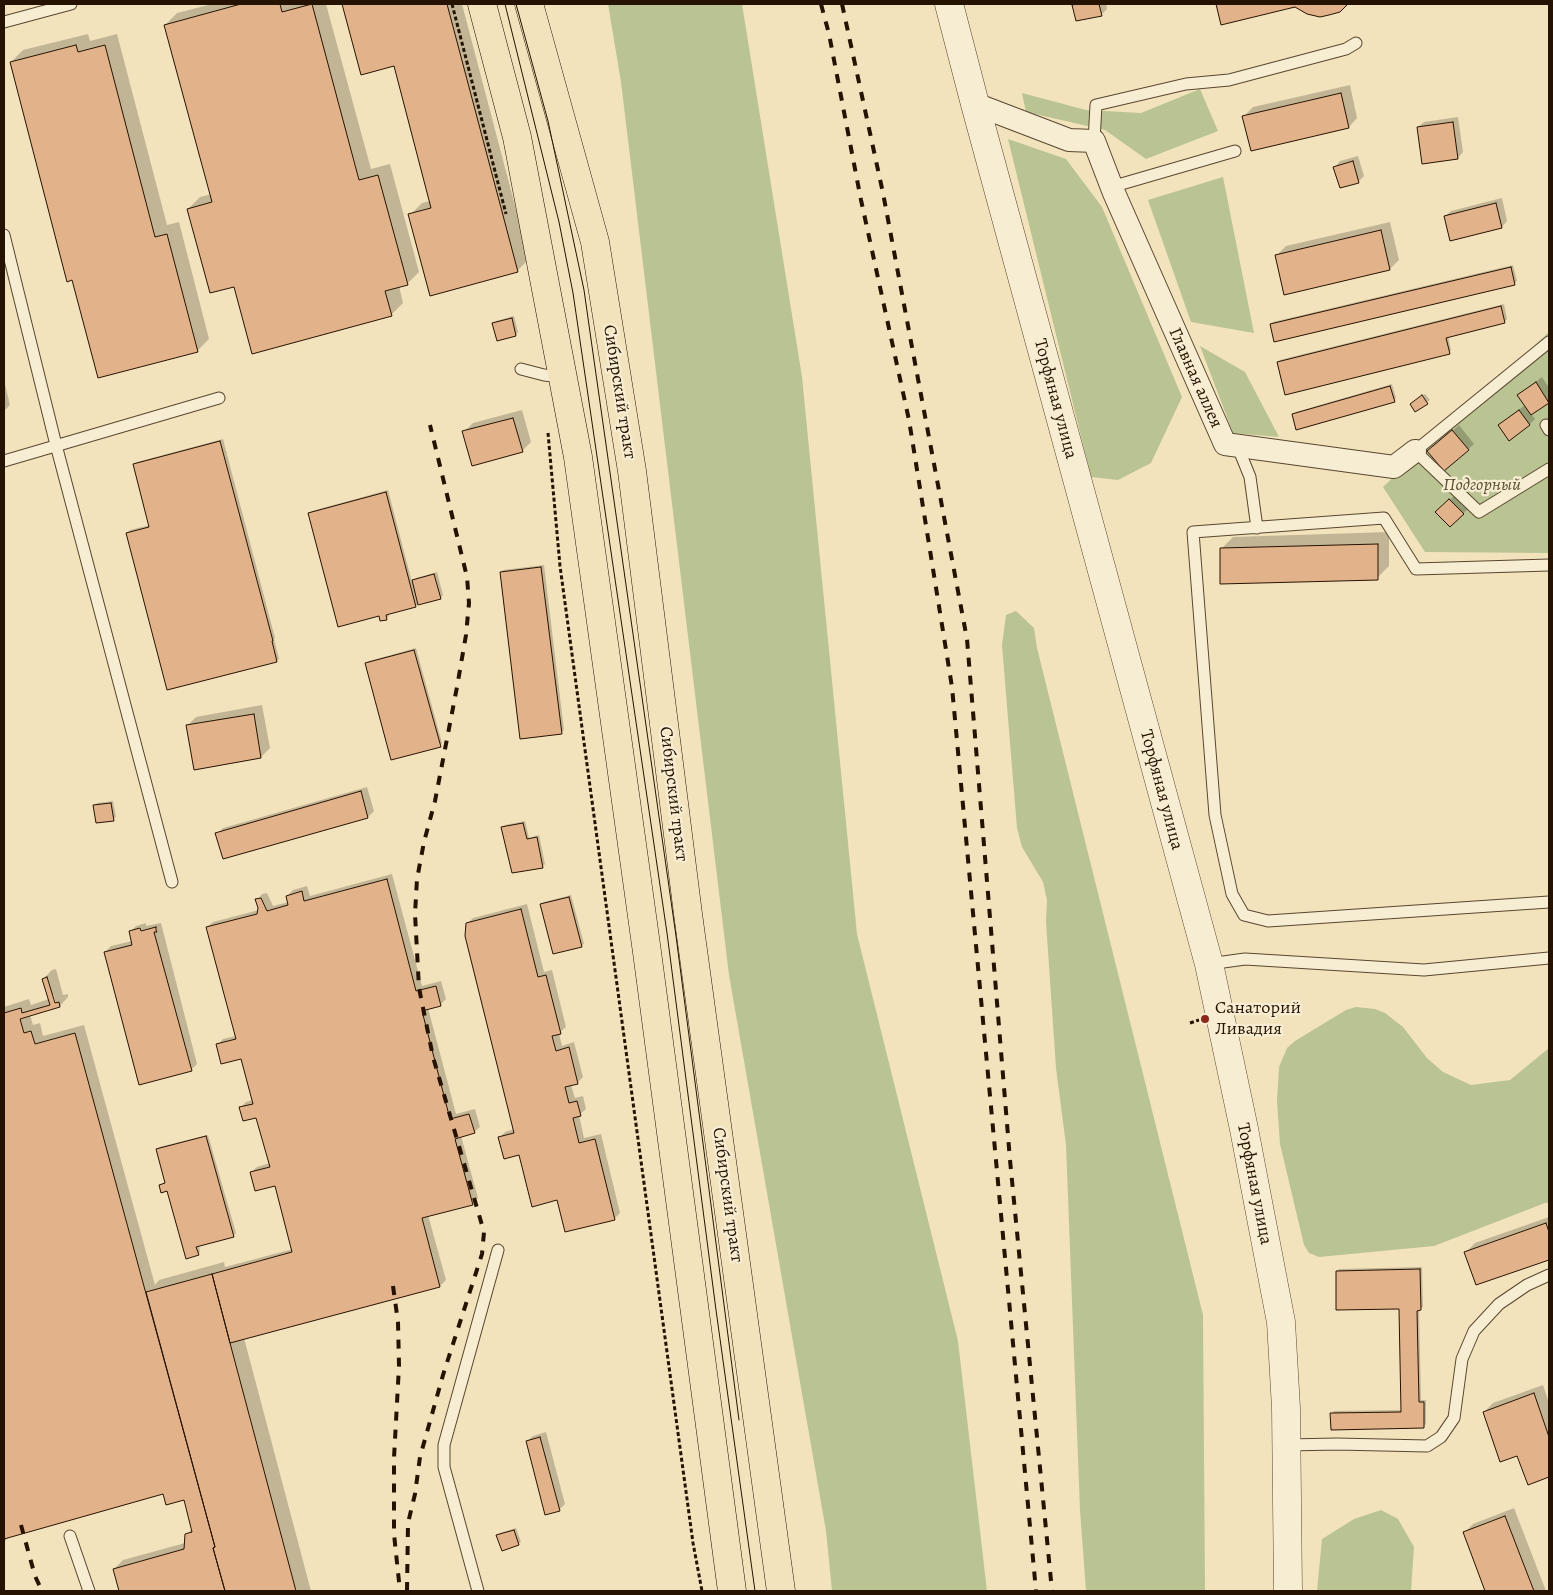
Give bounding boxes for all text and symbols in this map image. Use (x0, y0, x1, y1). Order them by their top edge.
street label: Сибирский тракт (598, 323, 640, 461)
street label: Главная аллея (1163, 324, 1227, 432)
street label: Торфяная улица (1029, 337, 1081, 461)
park label: Подгорный (1443, 475, 1521, 497)
street label: Сибирский тракт (654, 725, 692, 863)
street label: Торфяная улица (1135, 728, 1187, 852)
place label: Санаторий Ливадия (1215, 998, 1301, 1040)
marker: Санаторий Ливадия (1199, 1013, 1211, 1025)
street label: Торфяная улица (1232, 1121, 1276, 1247)
street label: Сибирский тракт (707, 1126, 747, 1264)

